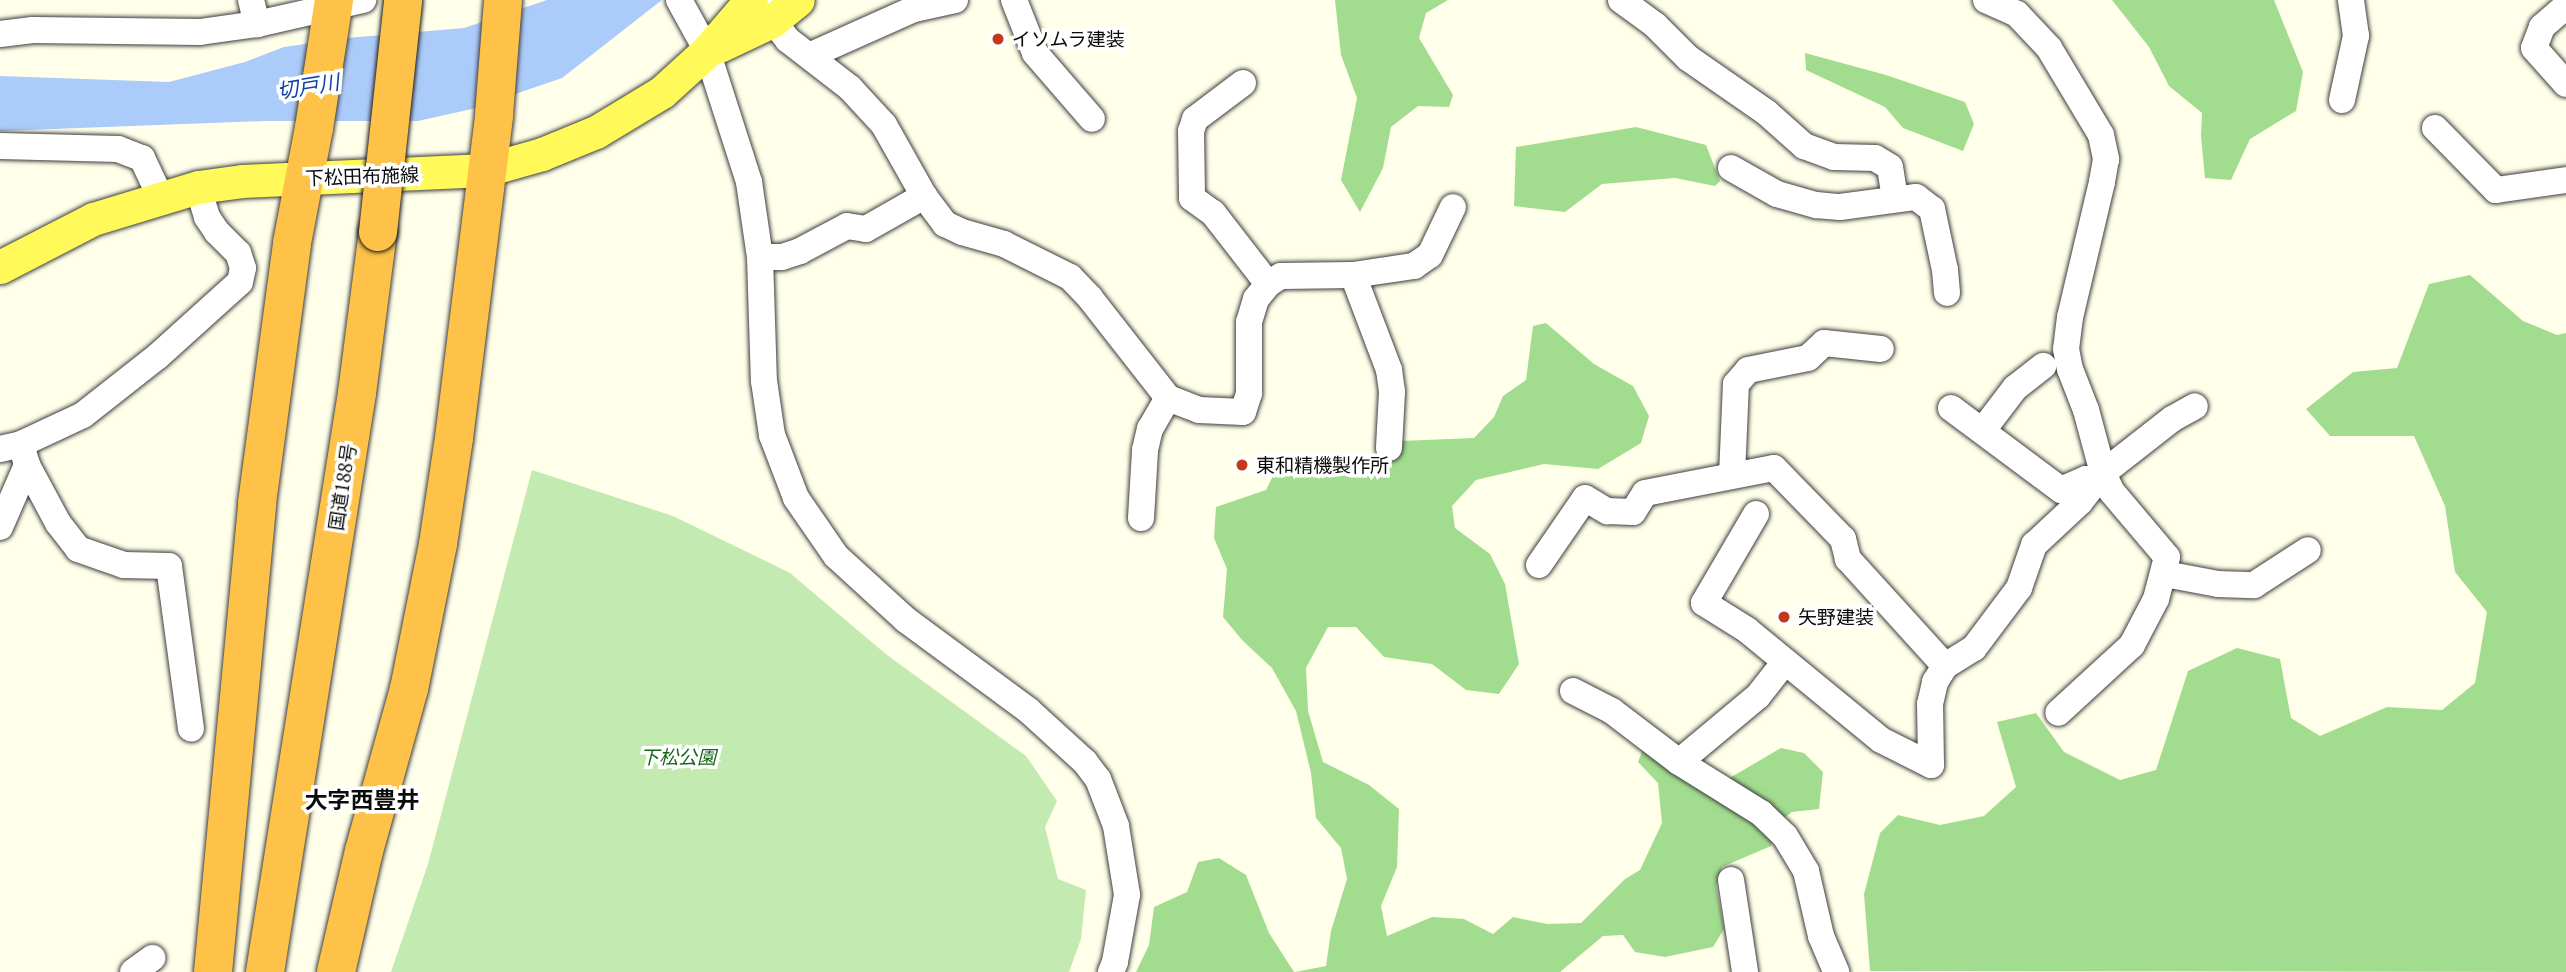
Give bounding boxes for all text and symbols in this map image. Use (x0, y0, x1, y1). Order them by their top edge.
place label: イソムラ建装 (1012, 28, 1126, 50)
marker: イソムラ建装 (990, 31, 1006, 47)
water label: 切戸川 (275, 69, 341, 103)
street label: 下松田布施線 (305, 163, 419, 189)
street label: 国道188号 (324, 442, 360, 532)
place label: 東和精機製作所 (1256, 454, 1389, 476)
marker: 東和精機製作所 (1234, 457, 1250, 473)
place label: 矢野建装 (1798, 606, 1874, 628)
marker: 矢野建装 (1776, 609, 1792, 625)
park label: 下松公園 (640, 746, 716, 768)
district label: 大字西豊井 (305, 786, 419, 814)

